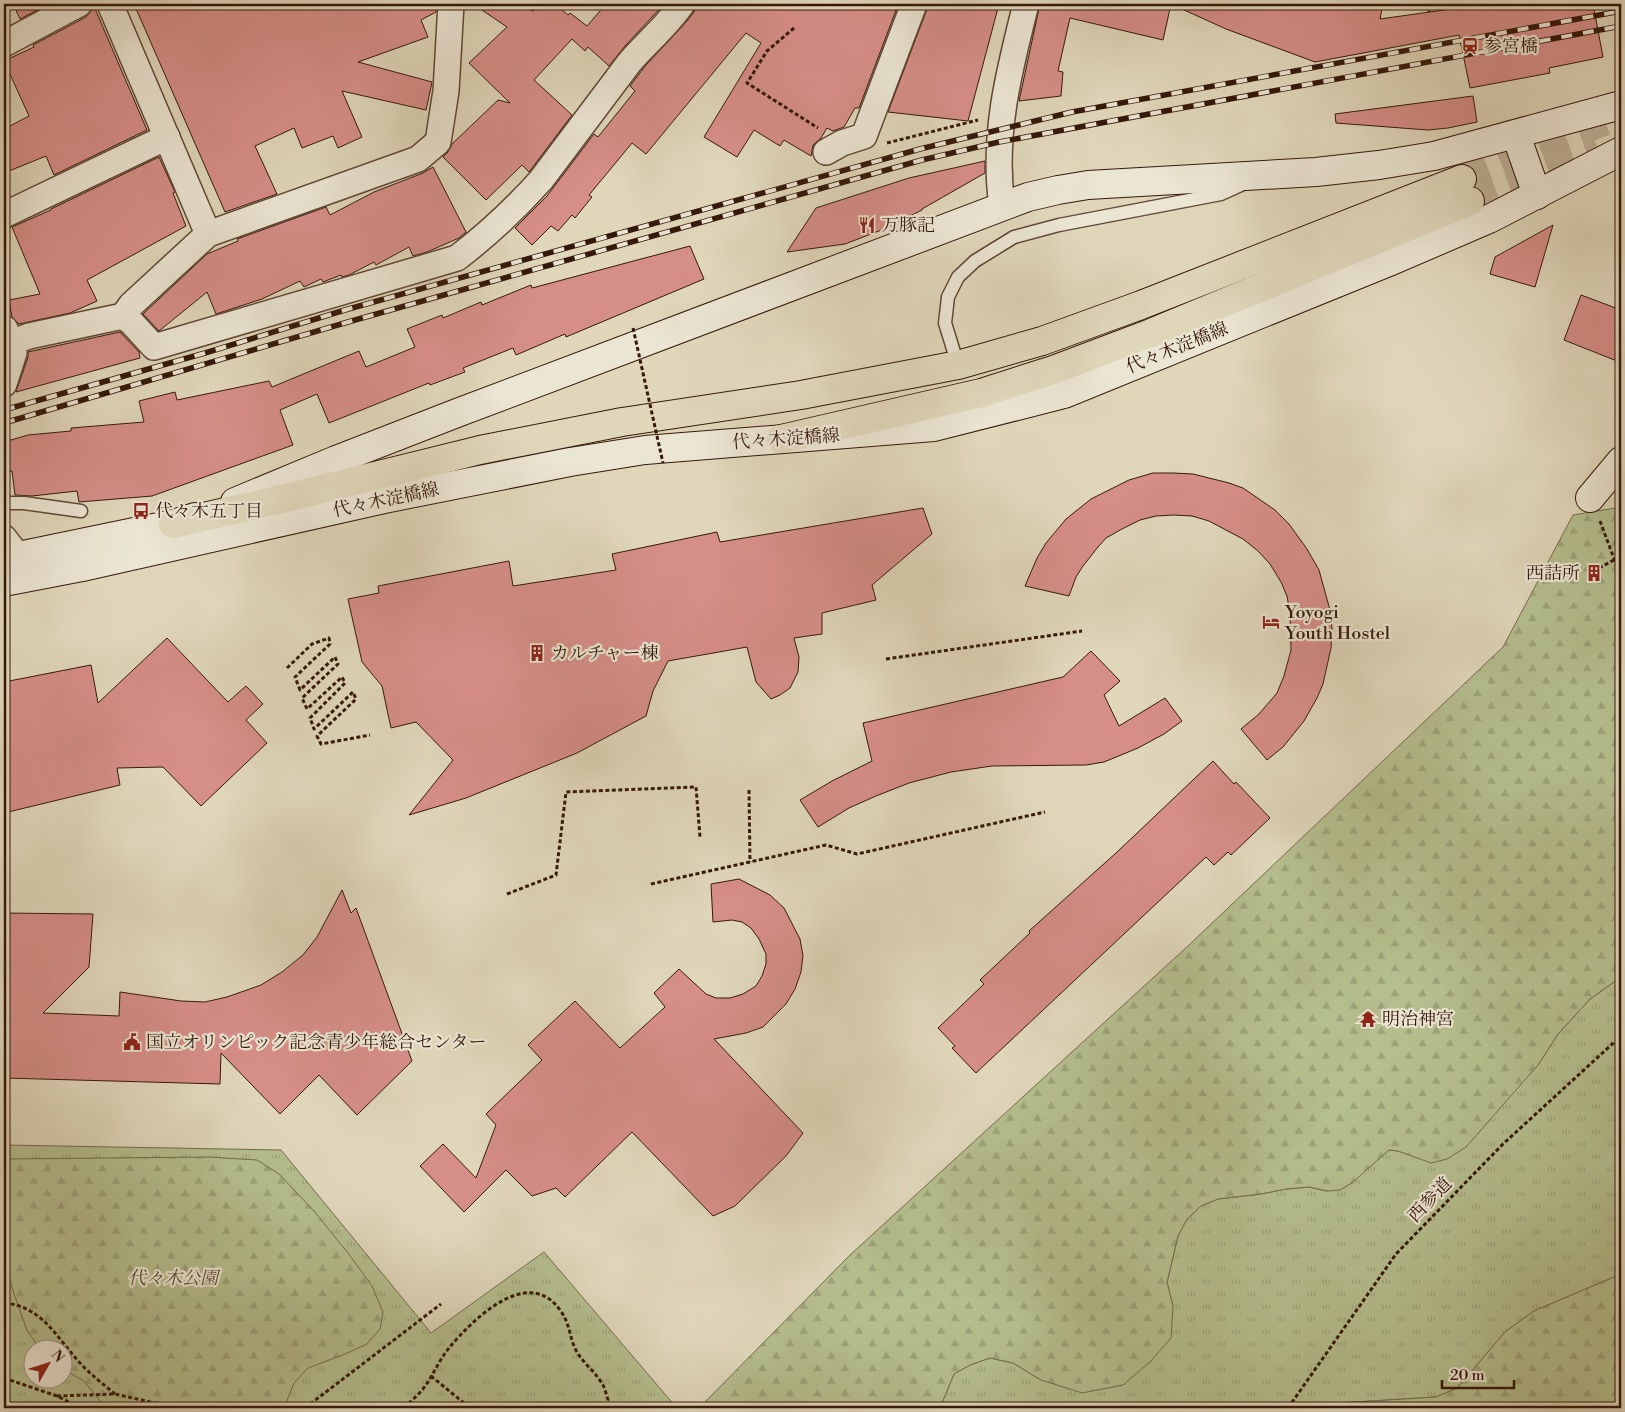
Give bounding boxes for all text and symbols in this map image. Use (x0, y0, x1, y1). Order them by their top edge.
place label: 参宮橋 (1484, 35, 1538, 58)
station icon: 参宮橋 (1460, 36, 1480, 56)
place label: 万豚記 (881, 214, 935, 237)
restaurant icon: 万豚記 (857, 215, 877, 235)
street label: 代々木淀橋線 (1123, 317, 1231, 379)
street label: 代々木淀橋線 (731, 424, 841, 454)
street label: 代々木淀橋線 (331, 478, 441, 522)
place label: 代々木五丁目 (155, 500, 263, 523)
bus stop icon: 代々木五丁目 (131, 501, 151, 521)
place label: 西詰所 (1526, 562, 1580, 585)
building icon: 西詰所 (1584, 563, 1604, 583)
place label: Yoyogi Youth Hostel (1284, 601, 1391, 645)
hotel icon: Yoyogi Youth Hostel (1261, 612, 1281, 632)
place label: カルチャー棟 (551, 642, 658, 665)
building icon: カルチャー棟 (527, 643, 547, 663)
place label: 明治神宮 (1382, 1008, 1454, 1031)
temple icon: 明治神宮 (1358, 1009, 1378, 1029)
place label: 国立オリンピック記念青少年総合センター (146, 1031, 487, 1054)
public building icon: 国立オリンピック記念青少年総合センター (122, 1032, 142, 1052)
street label: 西参道 (1403, 1173, 1457, 1227)
park label: 代々木公園 (128, 1267, 221, 1290)
north arrow (22, 1340, 72, 1390)
text: N (47, 1346, 68, 1366)
scale bar (1442, 1357, 1515, 1389)
text: 20 m (1450, 1366, 1485, 1385)

